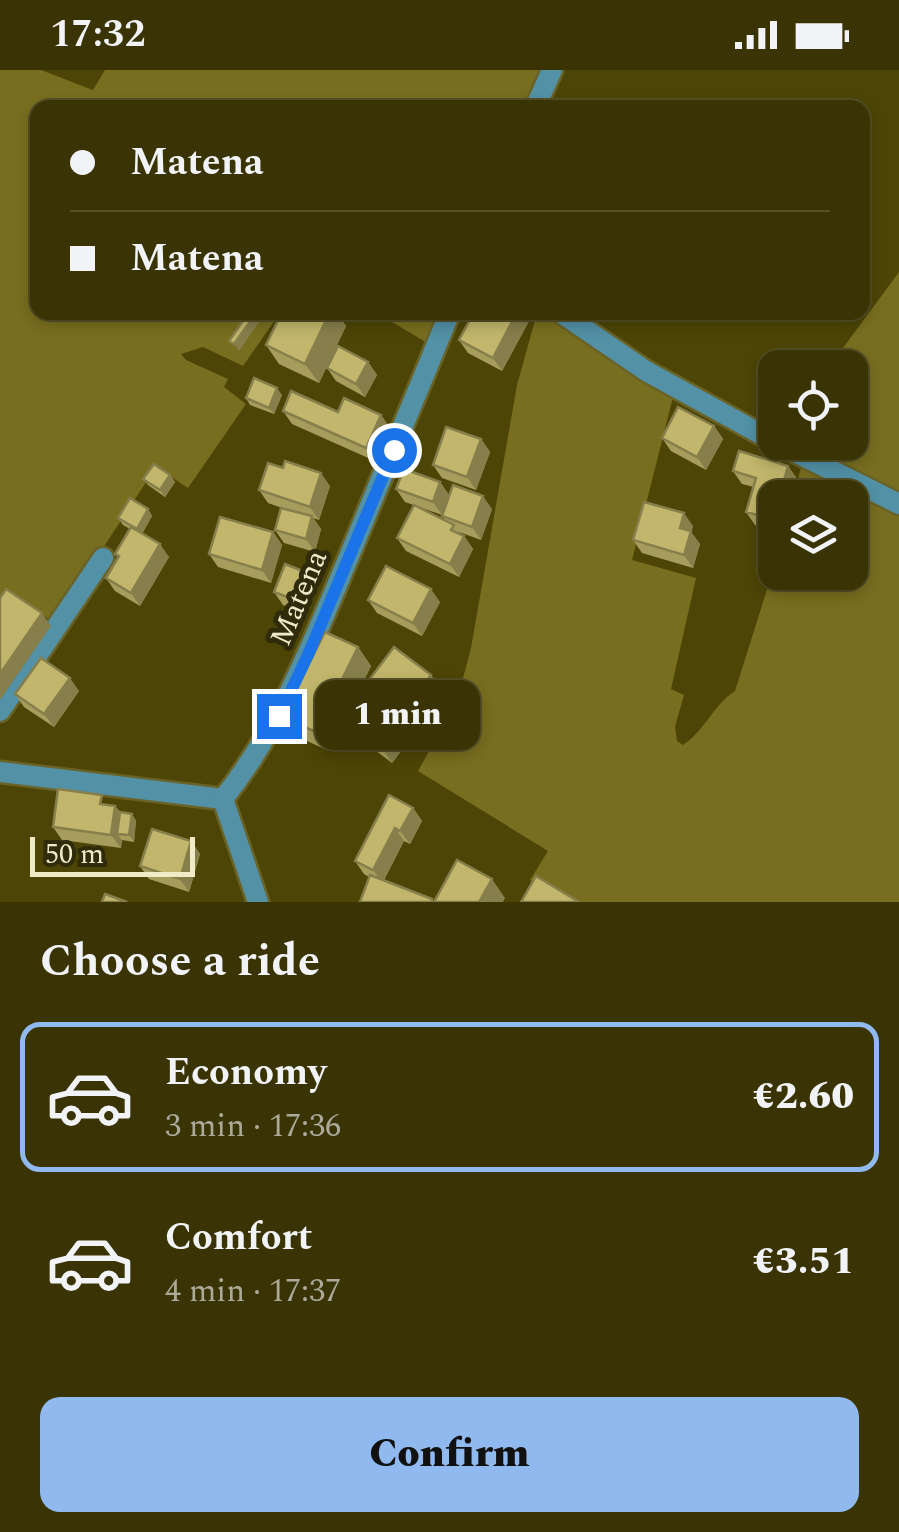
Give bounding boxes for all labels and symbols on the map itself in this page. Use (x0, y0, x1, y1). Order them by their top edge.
route start (372, 428, 417, 473)
street label: Matena (258, 542, 340, 653)
callout: 1 min (314, 681, 479, 751)
route end (257, 694, 302, 739)
scale bar (30, 832, 195, 876)

